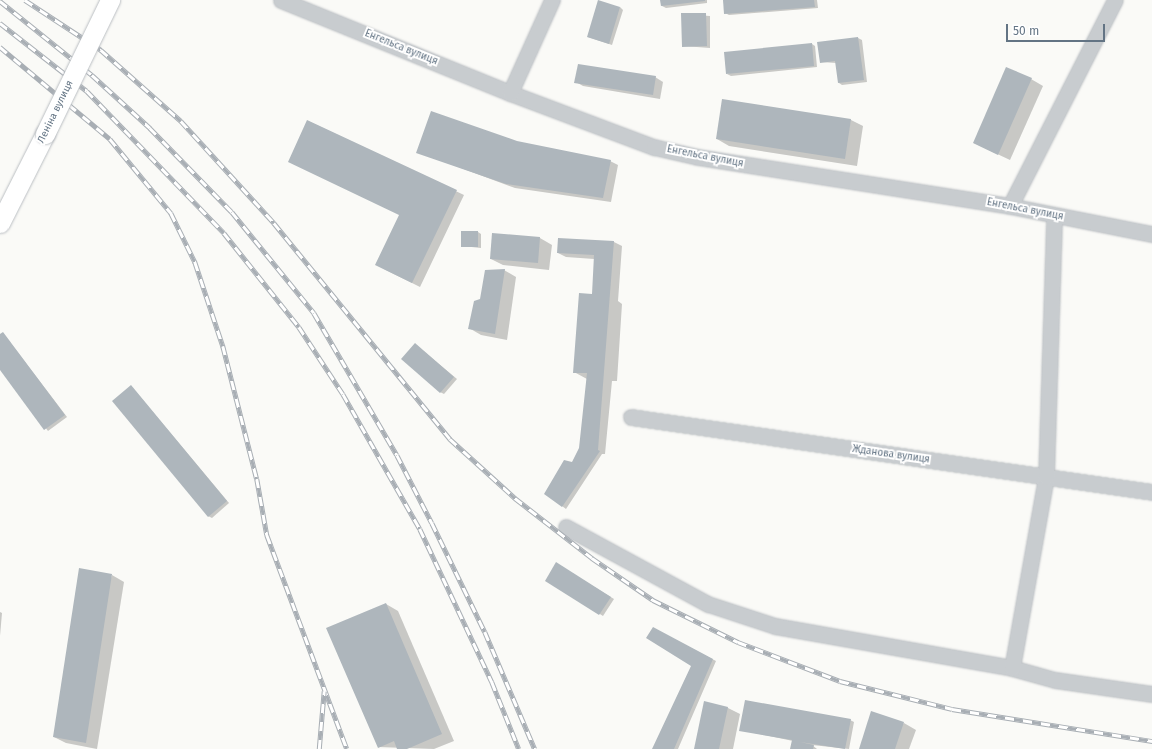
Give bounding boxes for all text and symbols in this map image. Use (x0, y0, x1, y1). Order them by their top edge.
scale bar (1008, 16, 1107, 42)
text: 50 m (1013, 24, 1039, 38)
street label: Енгельса вулиця (363, 28, 439, 68)
street label: Леніна вулиця (36, 79, 76, 145)
street label: Енгельса вулиця (666, 144, 744, 170)
street label: Енгельса вулиця (986, 197, 1064, 223)
street label: Жданова вулиця (852, 444, 930, 466)

